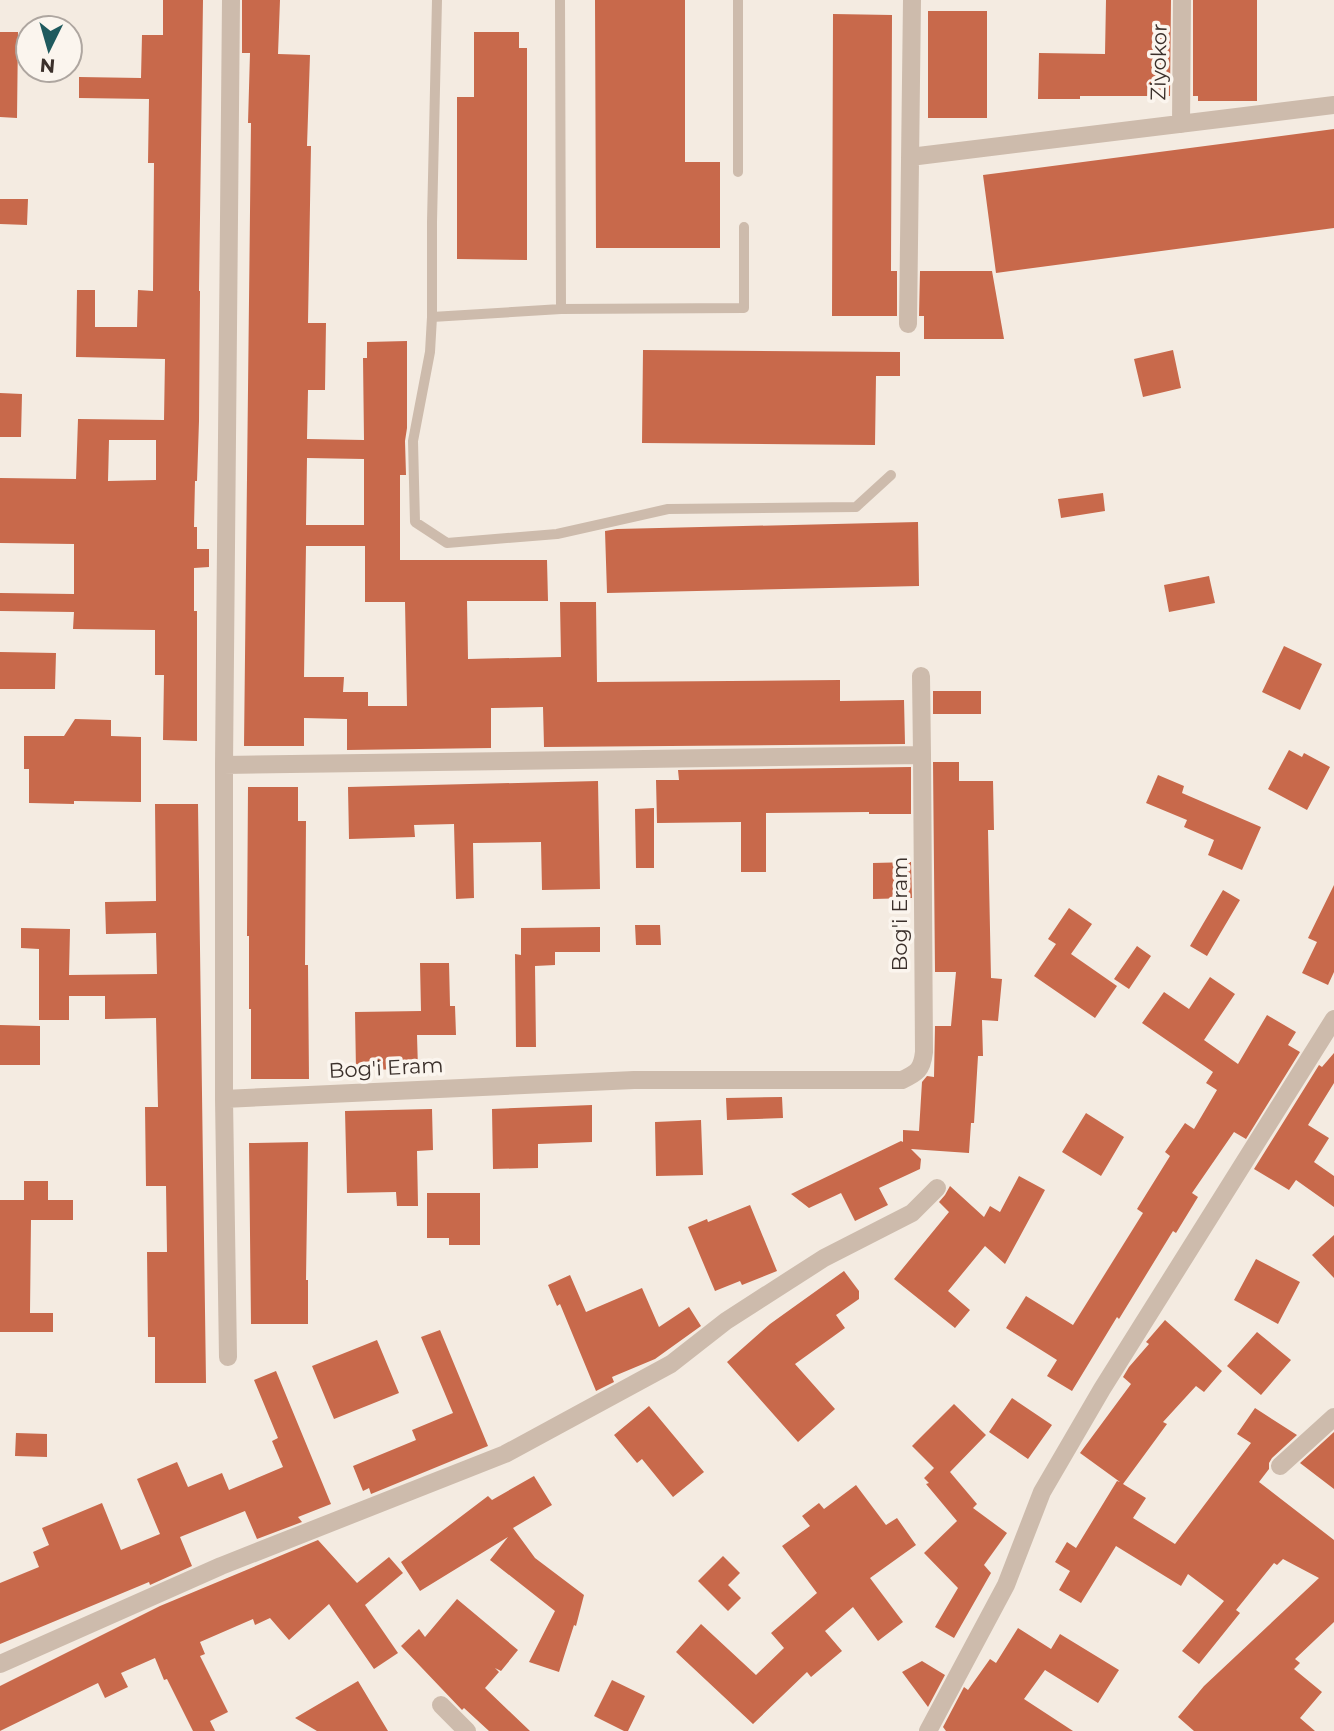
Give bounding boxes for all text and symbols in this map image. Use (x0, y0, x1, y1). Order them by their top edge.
north arrow (14, 14, 84, 84)
street label: Ziyokor (1145, 23, 1172, 101)
text: N (39, 53, 56, 78)
street label: Bog'i Eram (887, 856, 912, 972)
street label: Bog'i Eram (328, 1052, 444, 1083)

